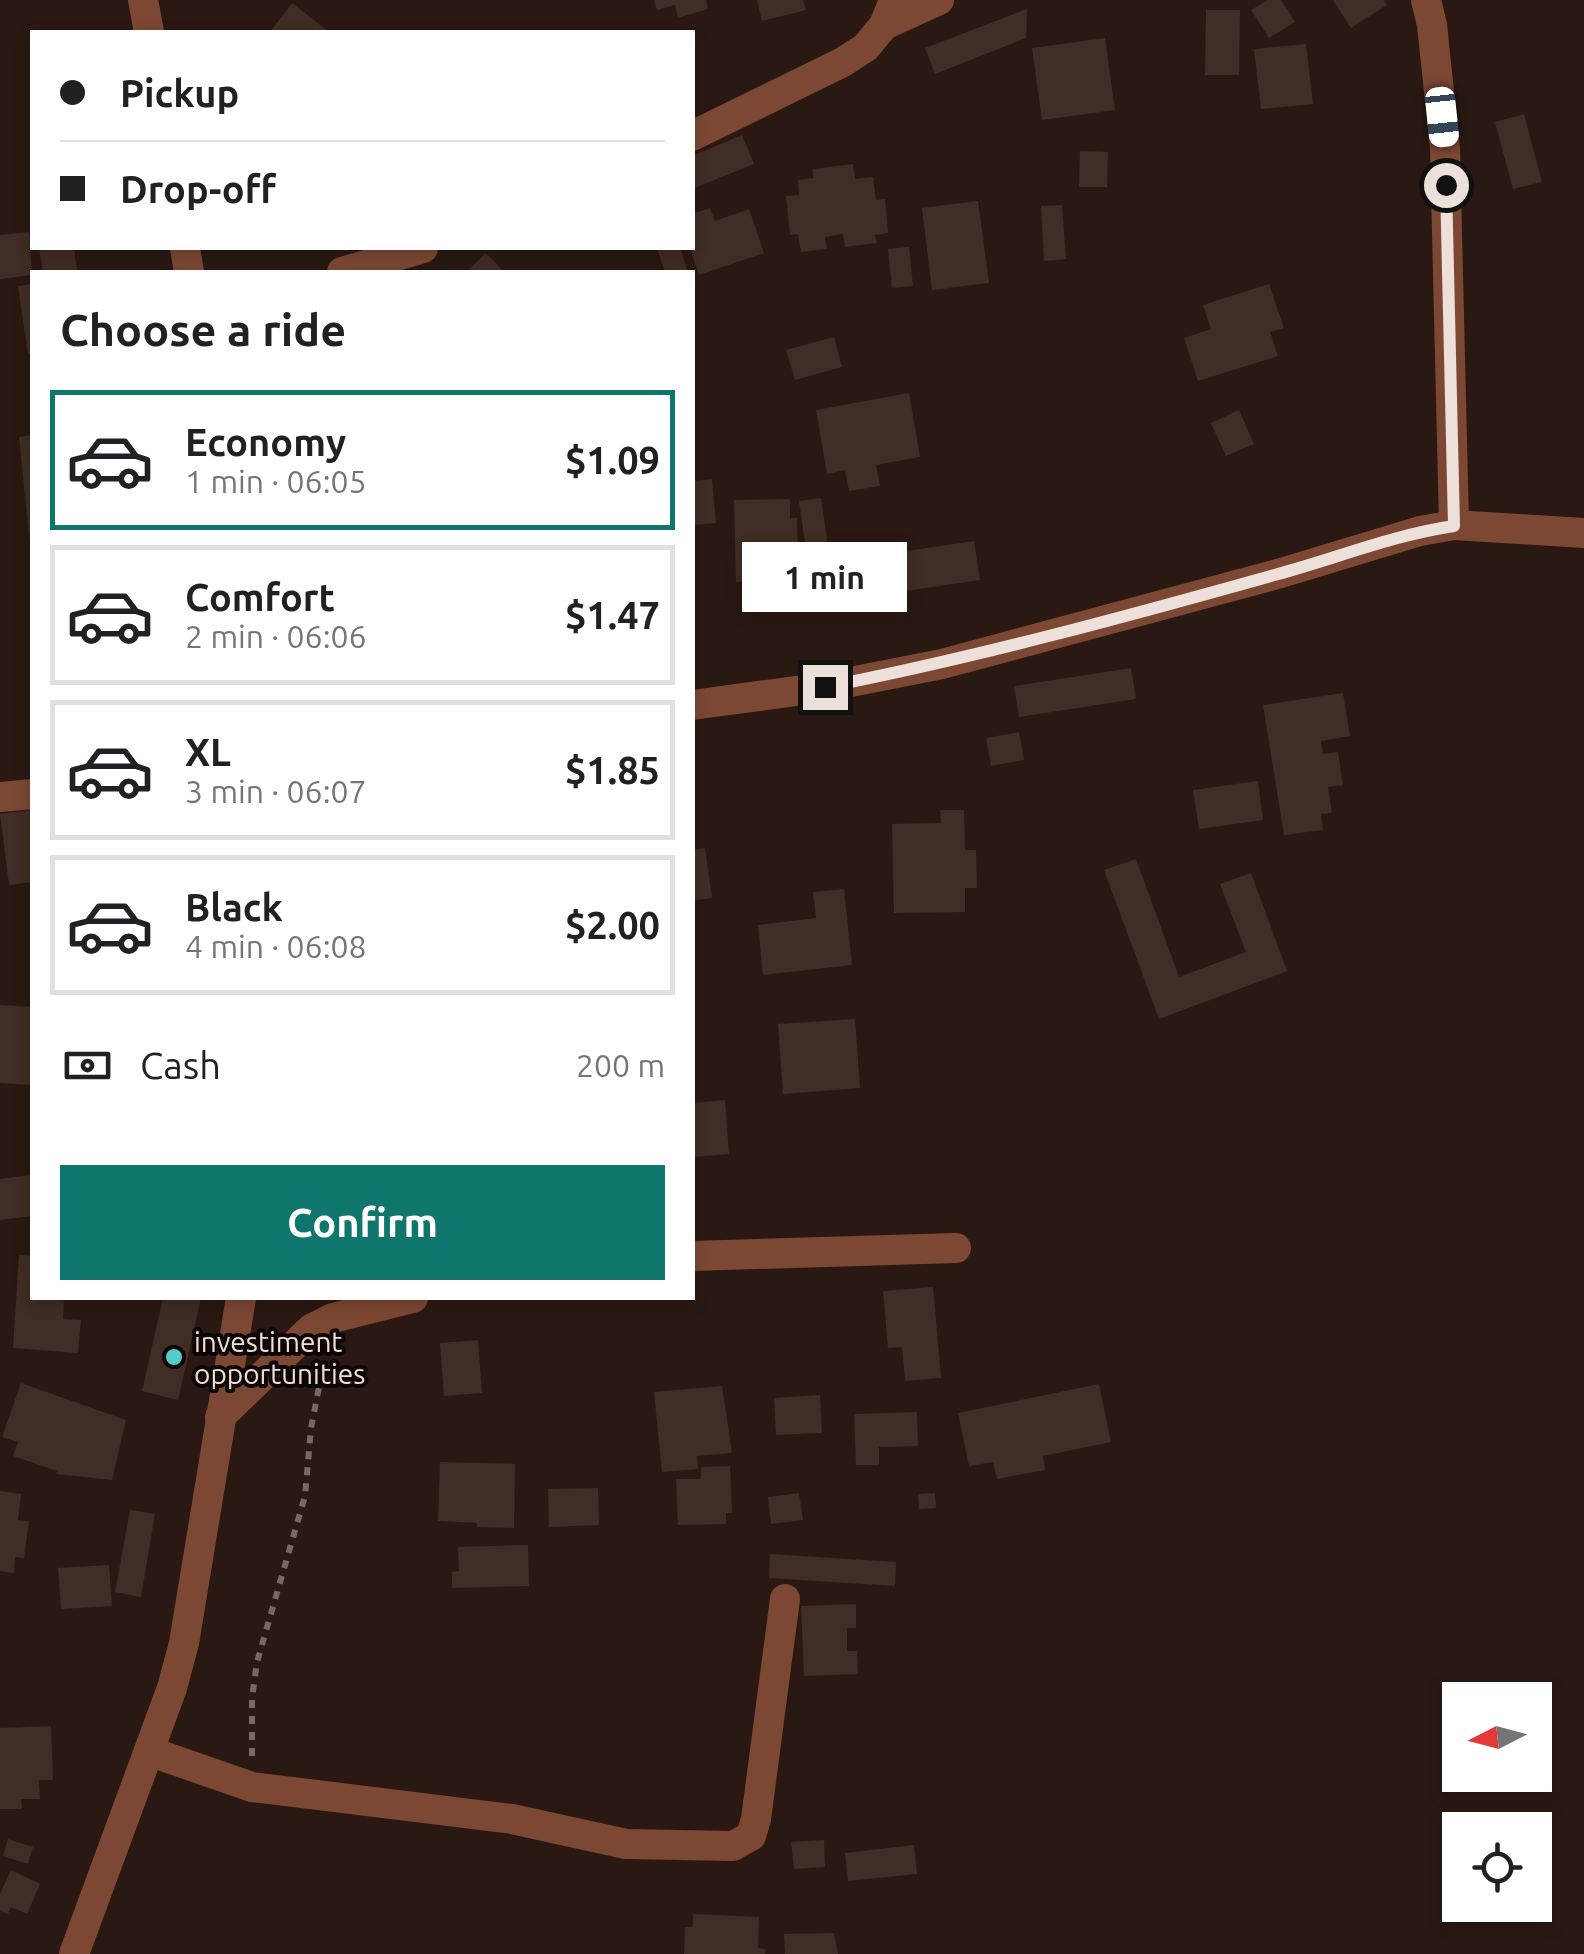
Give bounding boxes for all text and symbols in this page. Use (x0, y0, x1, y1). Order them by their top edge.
text: Pickup (120, 72, 239, 114)
car (1424, 86, 1460, 148)
route start (1424, 163, 1469, 208)
text: Drop-off (120, 168, 276, 210)
text: Choose a ride (60, 304, 346, 355)
icon: car (65, 415, 155, 505)
text: Economy (185, 421, 346, 463)
text: $1.09 (565, 439, 660, 481)
text: 1 min · 06:05 (185, 463, 367, 499)
callout: 1 min (742, 542, 908, 612)
text: 1 min (784, 559, 865, 595)
icon: car (65, 570, 155, 660)
text: Comfort (185, 576, 335, 618)
text: $1.47 (565, 594, 660, 636)
text: 2 min · 06:06 (185, 618, 367, 654)
route end (803, 665, 848, 710)
icon: car (65, 725, 155, 815)
text: XL (185, 731, 231, 773)
text: $1.85 (565, 749, 660, 791)
text: 3 min · 06:07 (185, 773, 367, 809)
icon: car (65, 880, 155, 970)
text: Black (185, 886, 283, 928)
text: $2.00 (565, 904, 660, 946)
text: 4 min · 06:08 (185, 928, 367, 964)
icon: cash (60, 1038, 115, 1093)
text: Cash (140, 1044, 221, 1086)
text: 200 m (576, 1047, 665, 1083)
button: Confirm (60, 1165, 665, 1280)
place label: investiment opportunities (194, 1326, 365, 1389)
marker: investiment opportunities (163, 1346, 185, 1368)
north arrow (1442, 1682, 1552, 1792)
map controls (1442, 1682, 1552, 1922)
button: locate (1442, 1812, 1552, 1922)

